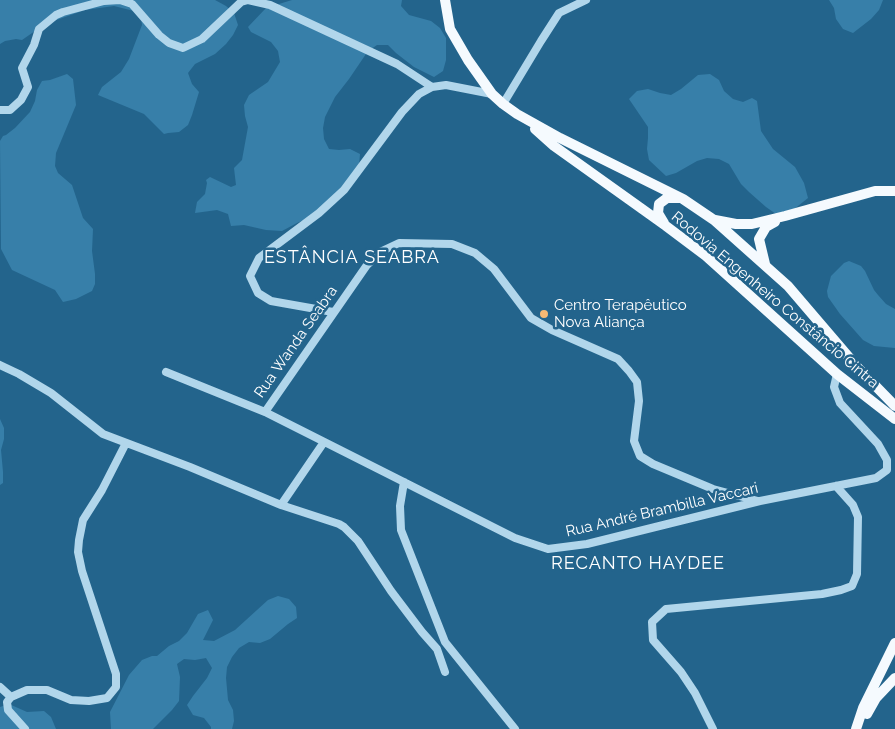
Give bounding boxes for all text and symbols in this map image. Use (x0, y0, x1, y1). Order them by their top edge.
street label: Rodovia Engenheiro Constâncio Cintra (668, 208, 882, 392)
district label: ESTÂNCIA SEABRA (262, 247, 442, 269)
street label: Rua Wanda Seabra (251, 283, 341, 401)
place label: Centro Terapêutico Nova Aliança (554, 296, 687, 331)
marker: Centro Terapêutico Nova Aliança (538, 308, 550, 320)
street label: Rua André Brambilla Vaccari (564, 479, 760, 541)
district label: RECANTO HAYDEE (549, 553, 727, 575)

